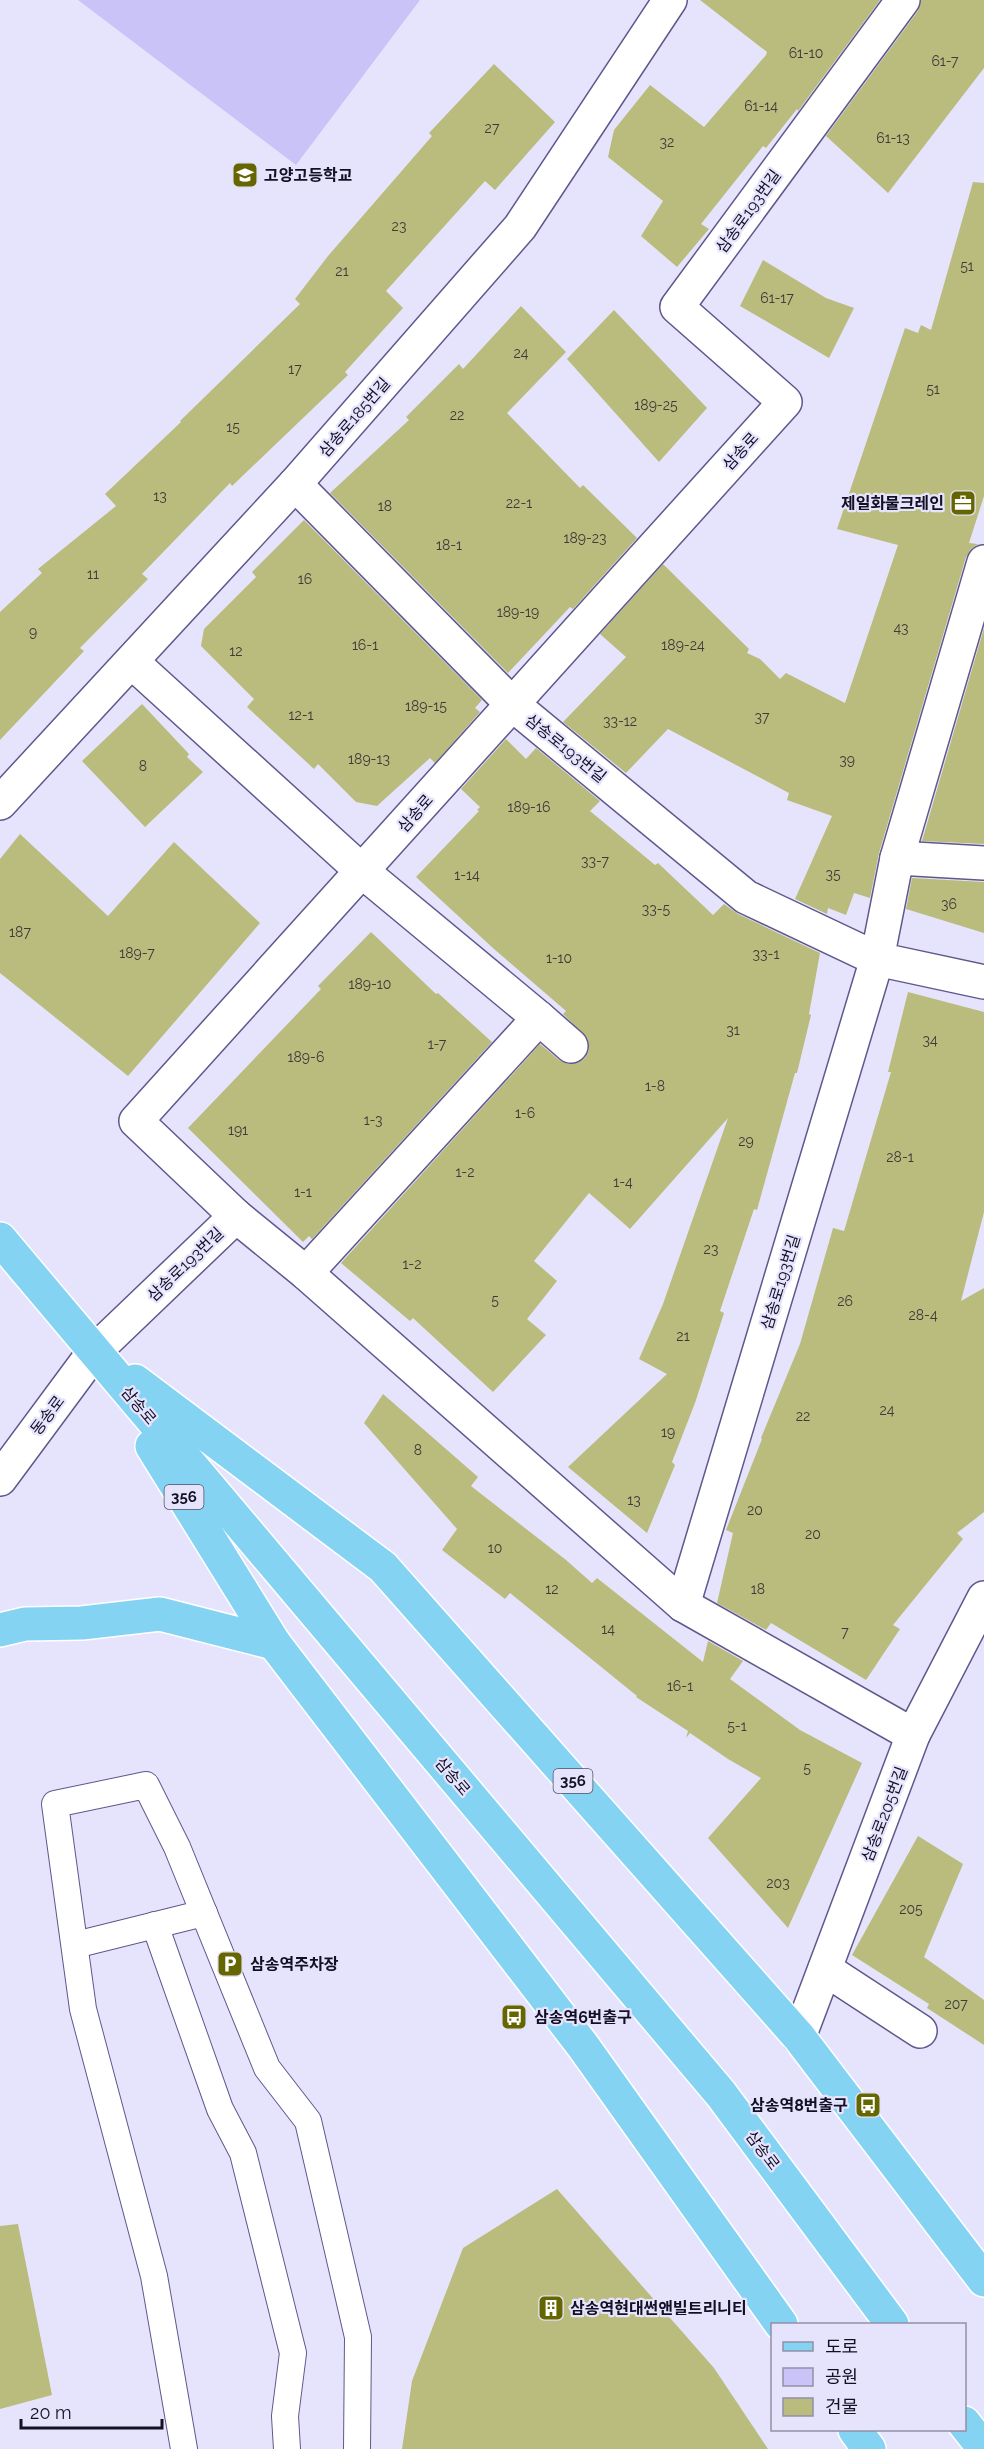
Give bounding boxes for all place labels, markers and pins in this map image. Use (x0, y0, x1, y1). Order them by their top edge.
school or university icon: 고양고등학교 (230, 160, 260, 190)
place label: 고양고등학교 (264, 166, 353, 185)
office icon: 제일화물크레인 (948, 488, 978, 518)
place label: 제일화물크레인 (841, 494, 944, 513)
parking icon: 삼송역주차장 (215, 1949, 245, 1979)
place label: 삼송역주차장 (250, 1955, 339, 1974)
bus stop icon: 삼송역6번출구 (499, 2002, 529, 2032)
place label: 삼송역6번출구 (534, 2008, 632, 2027)
bus stop icon: 삼송역8번출구 (853, 2090, 883, 2120)
place label: 삼송역8번출구 (750, 2096, 848, 2115)
building icon: 삼송역현대썬앤빌트리니티 (536, 2293, 566, 2323)
place label: 삼송역현대썬앤빌트리니티 (570, 2299, 747, 2318)

